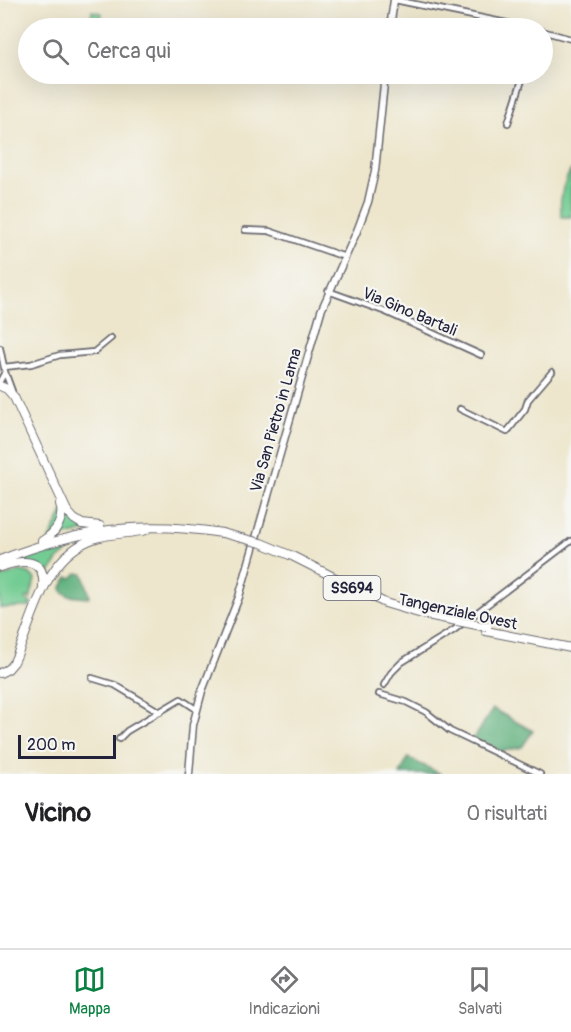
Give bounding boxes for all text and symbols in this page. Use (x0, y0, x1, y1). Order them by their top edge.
search box (18, 18, 553, 84)
icon: search (39, 35, 72, 68)
text: Cerca qui (87, 37, 171, 65)
street label: Via Gino Bartali (359, 283, 460, 341)
street label: Via San Pietro in Lama (246, 346, 306, 495)
road number: SS694 (324, 576, 380, 600)
street label: Tangenziale Ovest (396, 590, 520, 634)
scale bar (18, 732, 116, 760)
text: 200 m (27, 735, 75, 755)
text: Vicino (24, 797, 91, 829)
text: 0 risultati (467, 801, 547, 826)
tab: Mappa (69, 963, 111, 1019)
tab: Indicazioni (249, 963, 320, 1019)
tab: Salvati (458, 963, 502, 1019)

